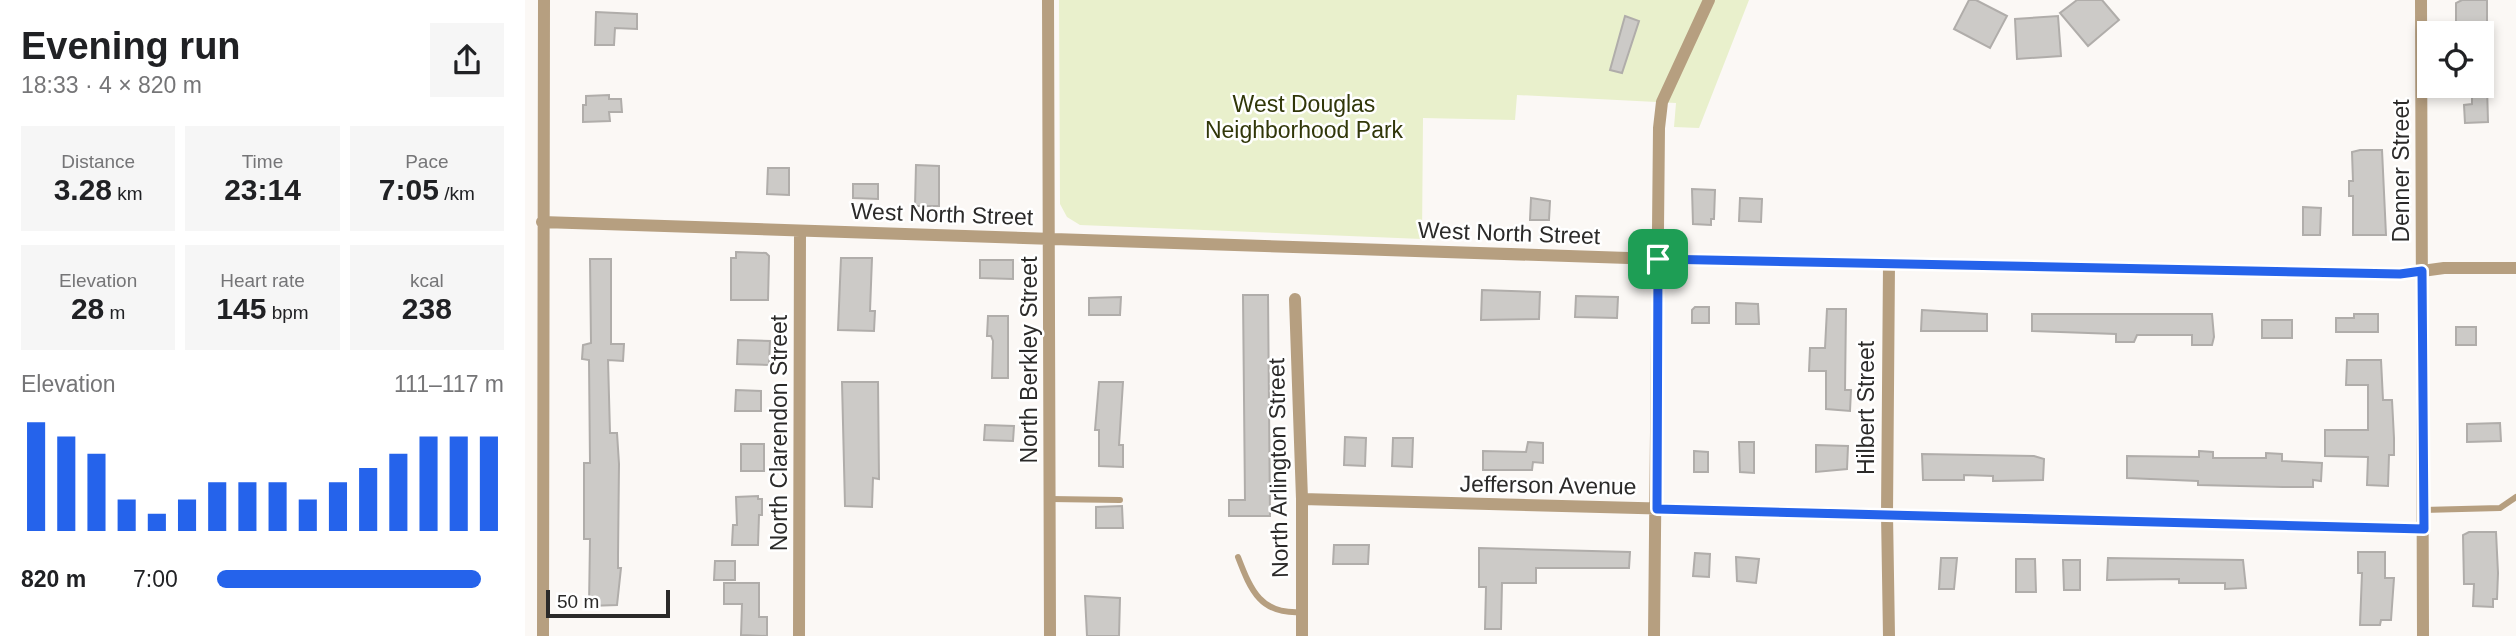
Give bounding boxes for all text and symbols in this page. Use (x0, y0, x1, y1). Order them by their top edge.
map controls (2417, 21, 2494, 98)
button: locate (2417, 21, 2494, 98)
button: share (430, 23, 504, 97)
text: Evening run (21, 25, 241, 67)
text: 18:33 · 4 × 820 m (21, 72, 202, 98)
park label: West Douglas Neighborhood Park (1205, 91, 1404, 143)
street label: Denner Street (2388, 99, 2414, 243)
text: Distance (61, 151, 135, 172)
text: Time (242, 151, 283, 172)
text: Pace (405, 151, 448, 172)
text: 3.28 (54, 173, 112, 206)
text: 23:14 (224, 173, 301, 206)
text: 7:05 (379, 173, 439, 206)
text: km (112, 183, 143, 204)
text: /km (439, 183, 475, 204)
street label: West North Street (850, 198, 1034, 230)
street label: West North Street (1417, 217, 1601, 249)
pin (1628, 229, 1688, 289)
icon: arrive (1639, 240, 1677, 278)
street label: North Berkley Street (1016, 256, 1042, 464)
text: Elevation (59, 270, 137, 291)
text: Heart rate (220, 270, 305, 291)
text: kcal (410, 270, 444, 291)
text: 28 (71, 292, 104, 325)
text: 145 (216, 292, 266, 325)
text: 238 (402, 292, 452, 325)
text: m (104, 302, 125, 323)
text: bpm (266, 302, 309, 323)
street label: North Clarendon Street (766, 314, 792, 551)
street label: Hilbert Street (1853, 340, 1879, 475)
street label: North Arlington Street (1263, 357, 1293, 578)
text: Elevation (21, 371, 116, 397)
text: 111–117 m (394, 371, 504, 397)
street label: Jefferson Avenue (1459, 470, 1637, 500)
text: 820 m (21, 566, 86, 592)
text: 7:00 (133, 566, 178, 592)
scale bar (546, 587, 670, 619)
text: 50 m (557, 591, 599, 612)

